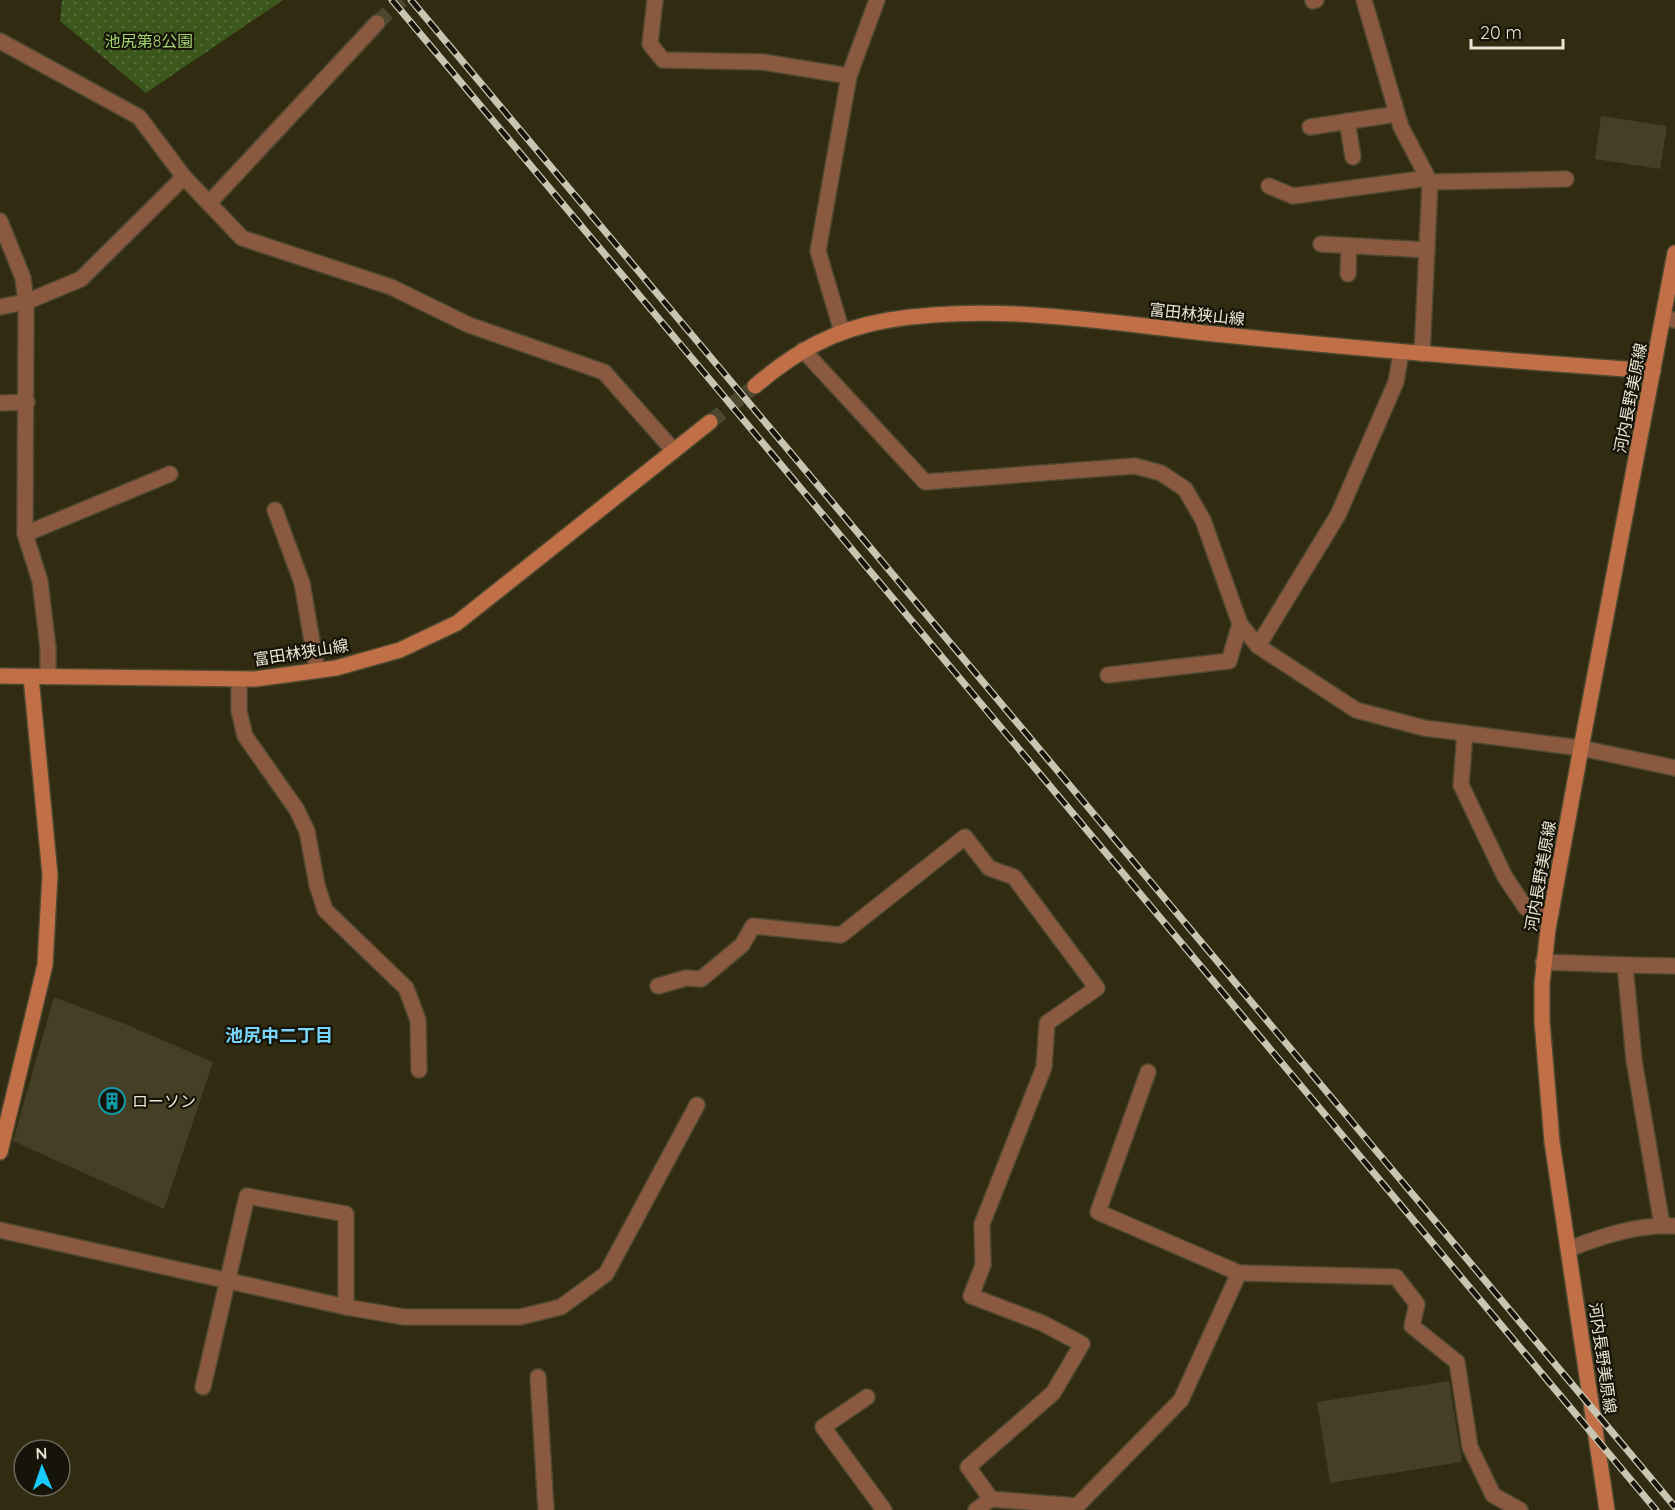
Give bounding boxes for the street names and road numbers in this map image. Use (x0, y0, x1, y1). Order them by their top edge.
street label: 富田林狭山線 (1148, 299, 1246, 329)
street label: 河内長野美原線 (1609, 341, 1651, 455)
street label: 富田林狭山線 (252, 635, 350, 669)
street label: 河内長野美原線 (1520, 819, 1560, 933)
street label: 河内長野美原線 (1585, 1301, 1621, 1415)

